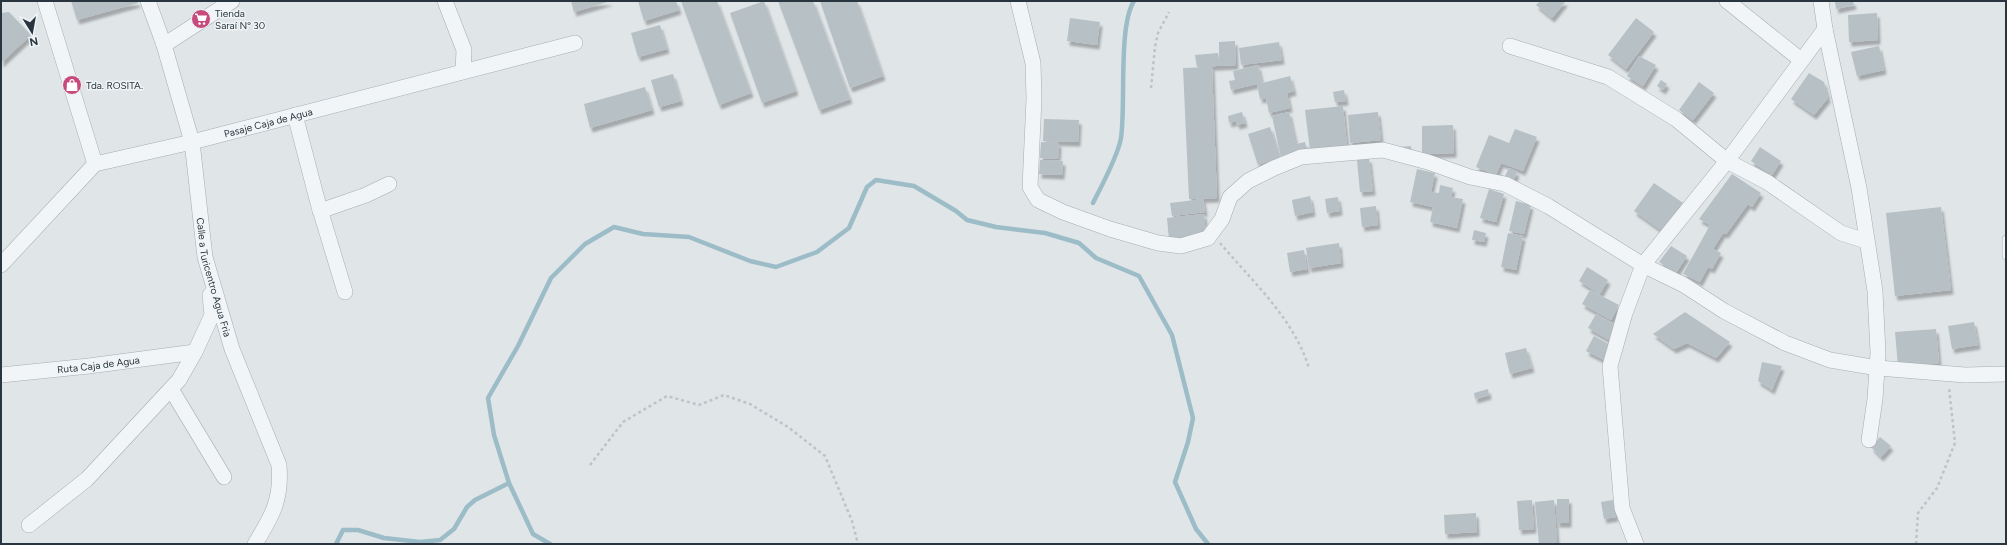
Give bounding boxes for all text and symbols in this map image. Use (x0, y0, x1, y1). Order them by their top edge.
place label: Tienda Saraí Nº 30 (215, 7, 265, 32)
supermarket icon: Tienda Saraí Nº 30 (190, 8, 212, 30)
north arrow (12, 12, 52, 52)
text: N (28, 34, 39, 49)
shop icon: Tda. ROSITA. (61, 74, 83, 96)
place label: Tda. ROSITA. (86, 79, 143, 92)
street label: Pasaje Caja de Agua (223, 105, 314, 141)
street label: Calle a Turicentro Agua Fria (194, 217, 234, 338)
street label: Ruta Caja de Agua (57, 353, 141, 376)

